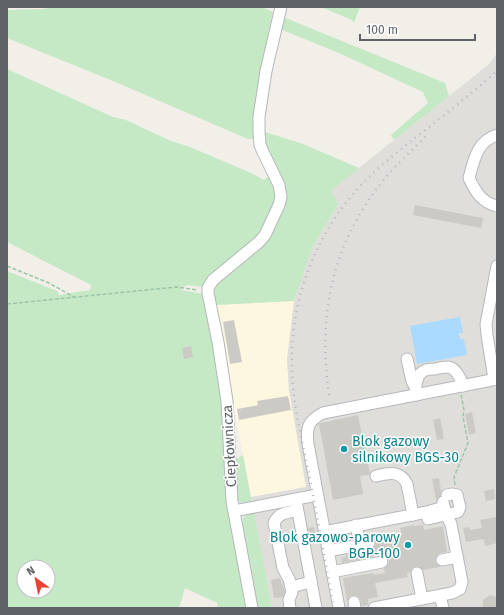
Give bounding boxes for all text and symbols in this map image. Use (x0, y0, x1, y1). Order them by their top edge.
scale bar (360, 16, 475, 42)
text: 100 m (366, 23, 398, 37)
street label: Ciepłownicza (219, 404, 240, 488)
place label: Blok gazowy silnikowy BGS-30 (352, 433, 459, 466)
marker: Blok gazowy silnikowy BGS-30 (339, 444, 349, 454)
place label: Blok gazowo-parowy BGP-100 (270, 529, 400, 562)
marker: Blok gazowo-parowy BGP-100 (403, 540, 413, 550)
north arrow (16, 559, 56, 599)
text: N (24, 564, 37, 578)

